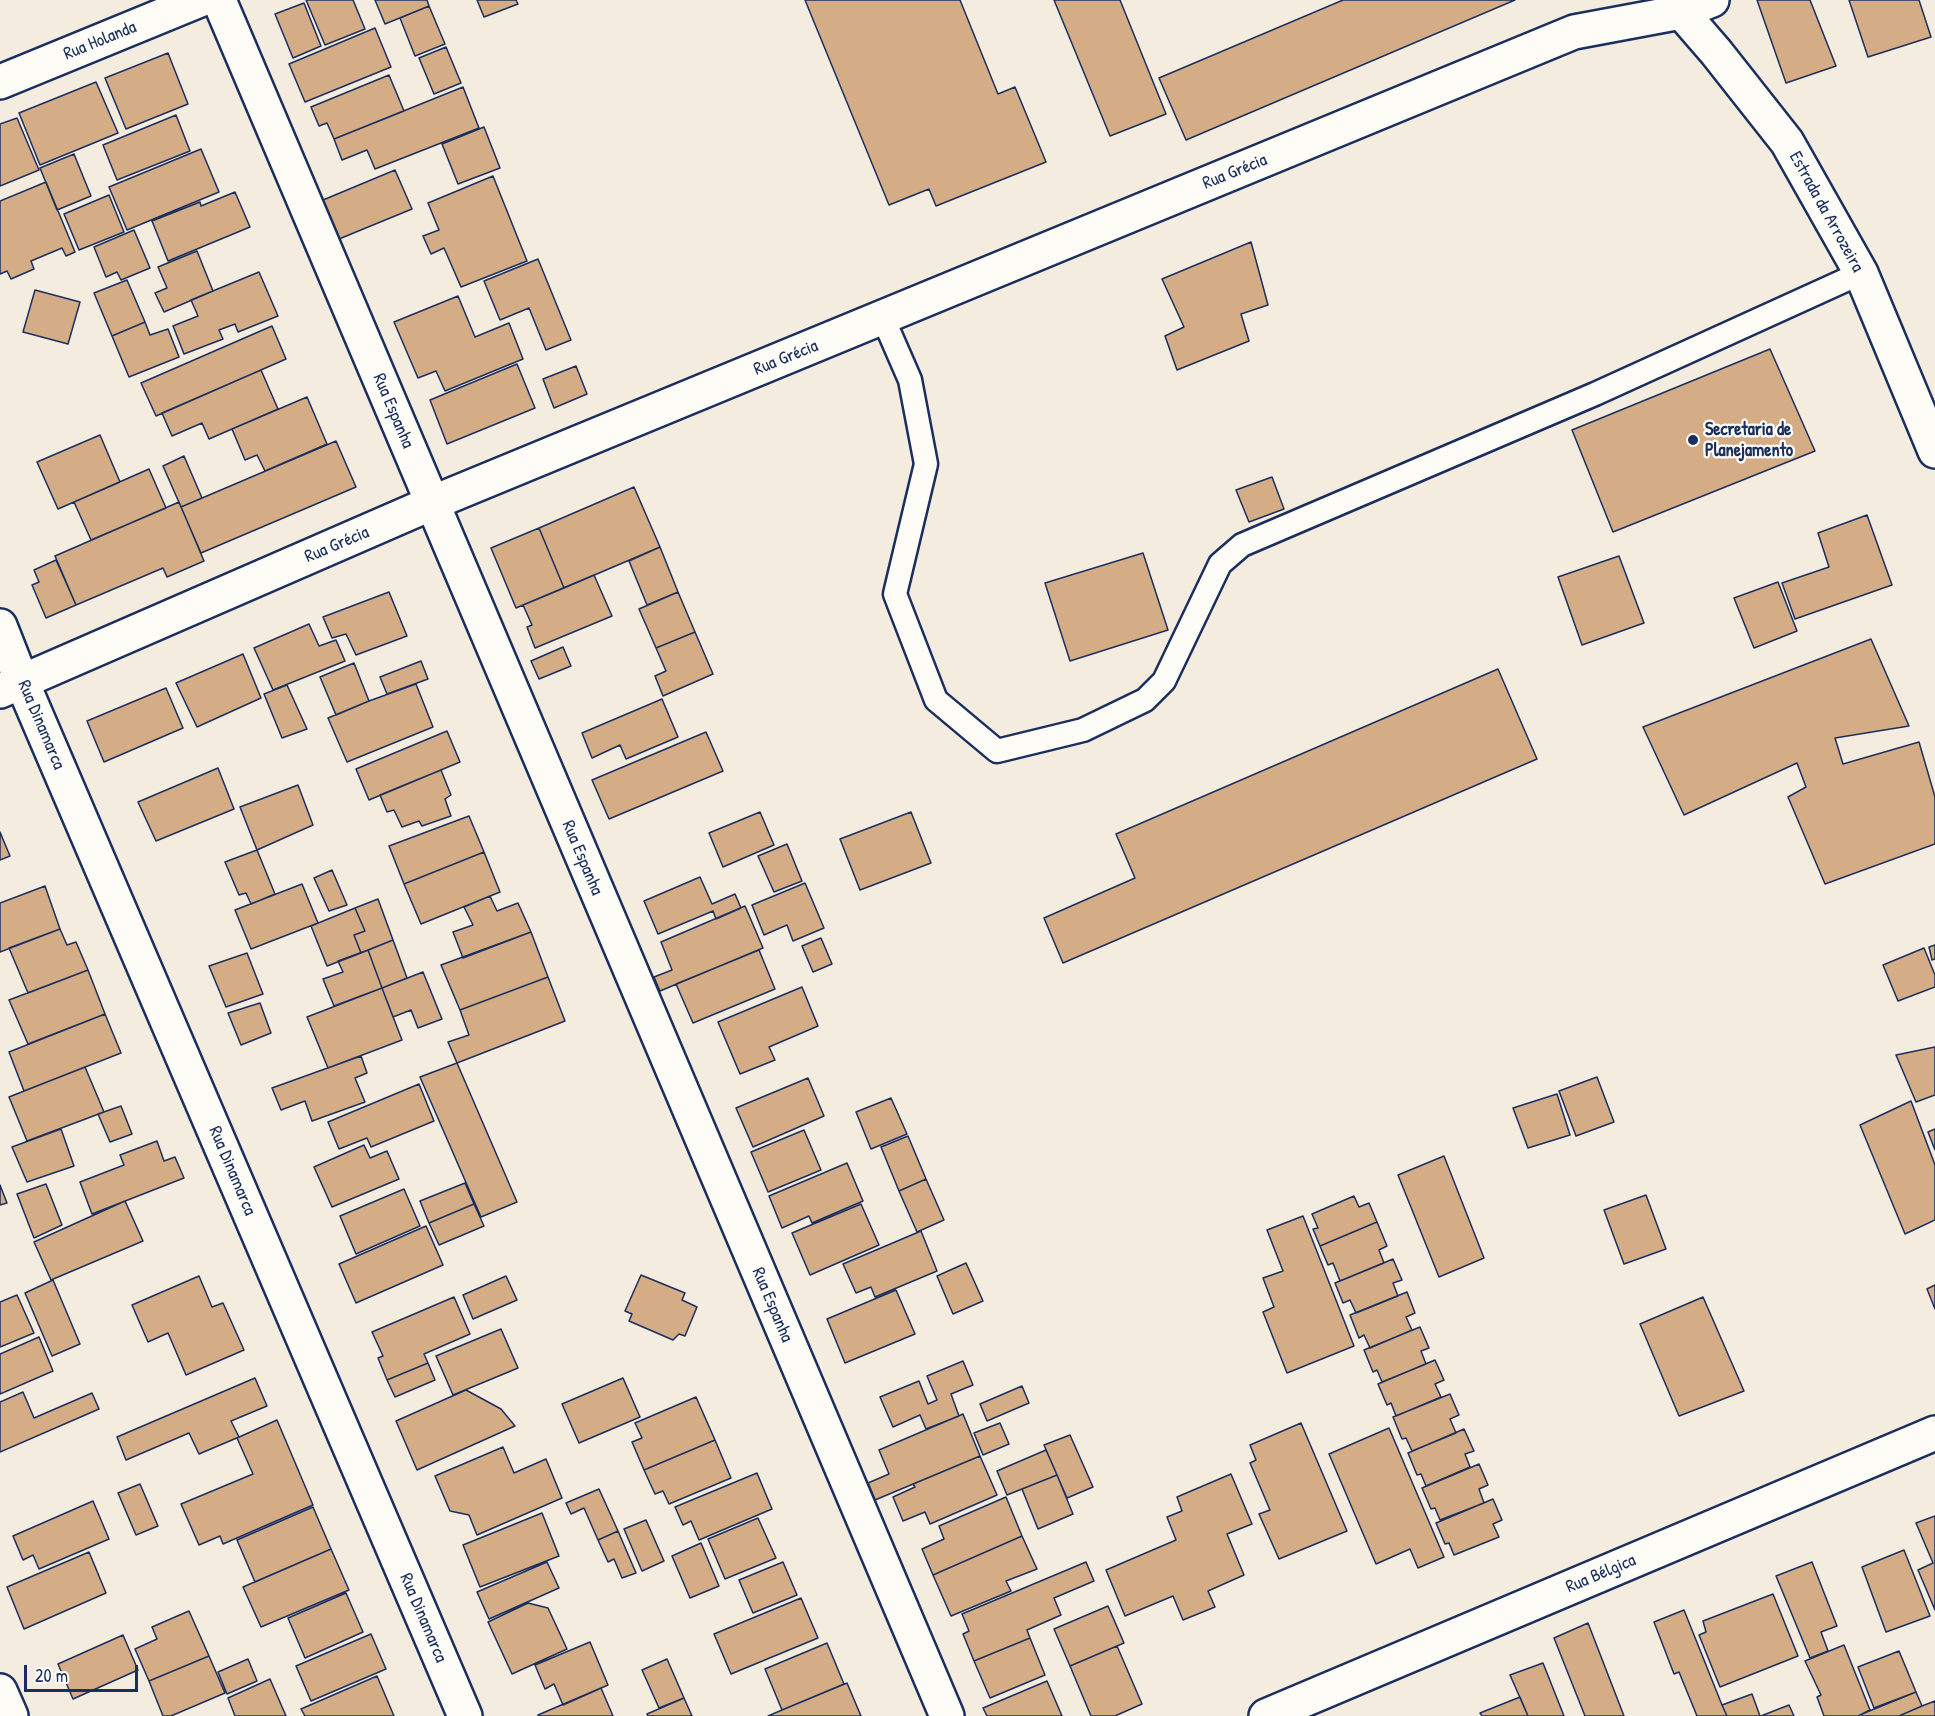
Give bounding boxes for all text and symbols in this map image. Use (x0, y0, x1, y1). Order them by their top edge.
street label: Rua Holanda (61, 17, 139, 65)
street label: Estrada da Arrozeira (1784, 148, 1868, 276)
street label: Rua Grécia (1200, 149, 1270, 195)
street label: Rua Grécia (751, 335, 821, 381)
street label: Rua Espanha (368, 370, 418, 452)
place label: Secretaria de Planejamento (1705, 419, 1793, 462)
marker: Secretaria de Planejamento (1686, 433, 1700, 447)
street label: Rua Grécia (302, 522, 372, 568)
street label: Rua Dinamarca (13, 677, 69, 773)
street label: Rua Espanha (557, 817, 607, 899)
street label: Rua Dinamarca (204, 1123, 260, 1219)
street label: Rua Espanha (747, 1264, 797, 1346)
street label: Rua Bélgica (1563, 1550, 1639, 1598)
street label: Rua Dinamarca (395, 1570, 451, 1666)
scale bar (27, 1653, 141, 1691)
text: 20 m (35, 1663, 68, 1688)

